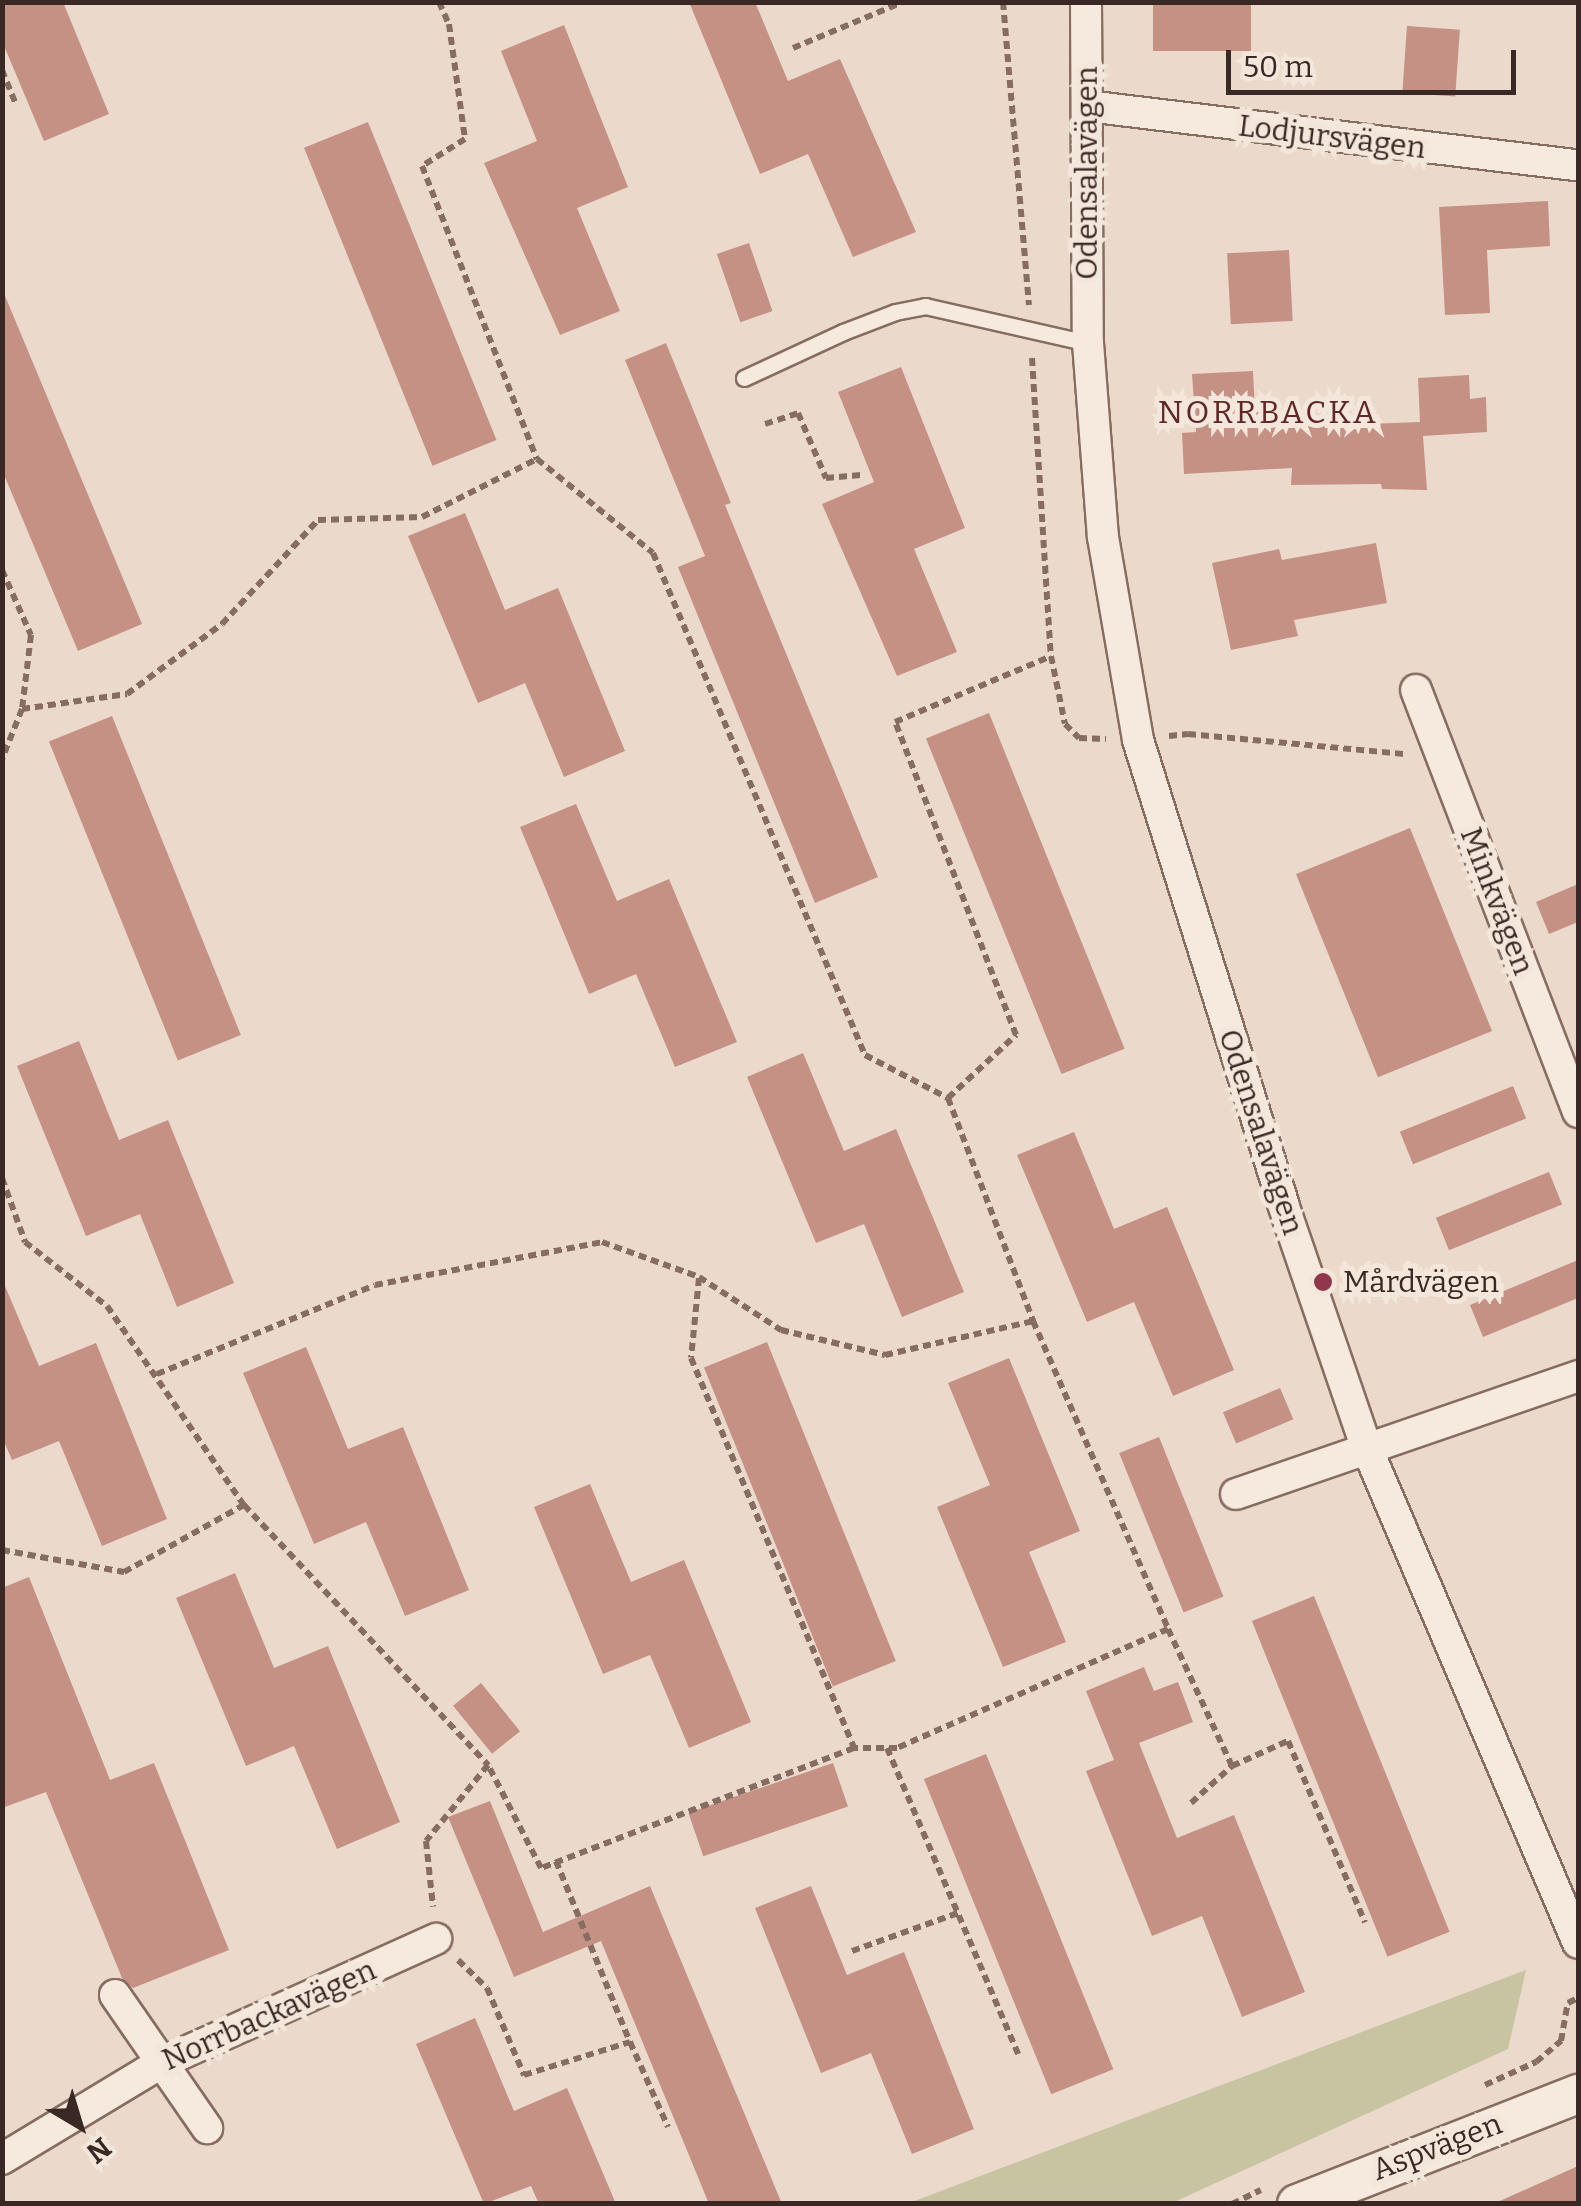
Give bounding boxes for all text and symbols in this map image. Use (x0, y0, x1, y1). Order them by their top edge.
scale bar (1231, 30, 1521, 92)
text: 50 m (1243, 49, 1313, 85)
street label: Odensalavägen (1069, 66, 1105, 280)
street label: Lodjursvägen (1236, 108, 1428, 166)
district label: NORRBACKA (1158, 393, 1378, 431)
street label: Minkvägen (1452, 822, 1542, 980)
street label: Odensalavägen (1211, 1025, 1311, 1239)
place label: Mårdvägen (1343, 1264, 1499, 1300)
marker: Mårdvägen (1312, 1271, 1334, 1293)
street label: Norrbackavägen (157, 1952, 381, 2078)
north arrow (30, 2076, 130, 2176)
street label: Aspvägen (1367, 2106, 1507, 2188)
text: N (80, 2130, 117, 2170)

